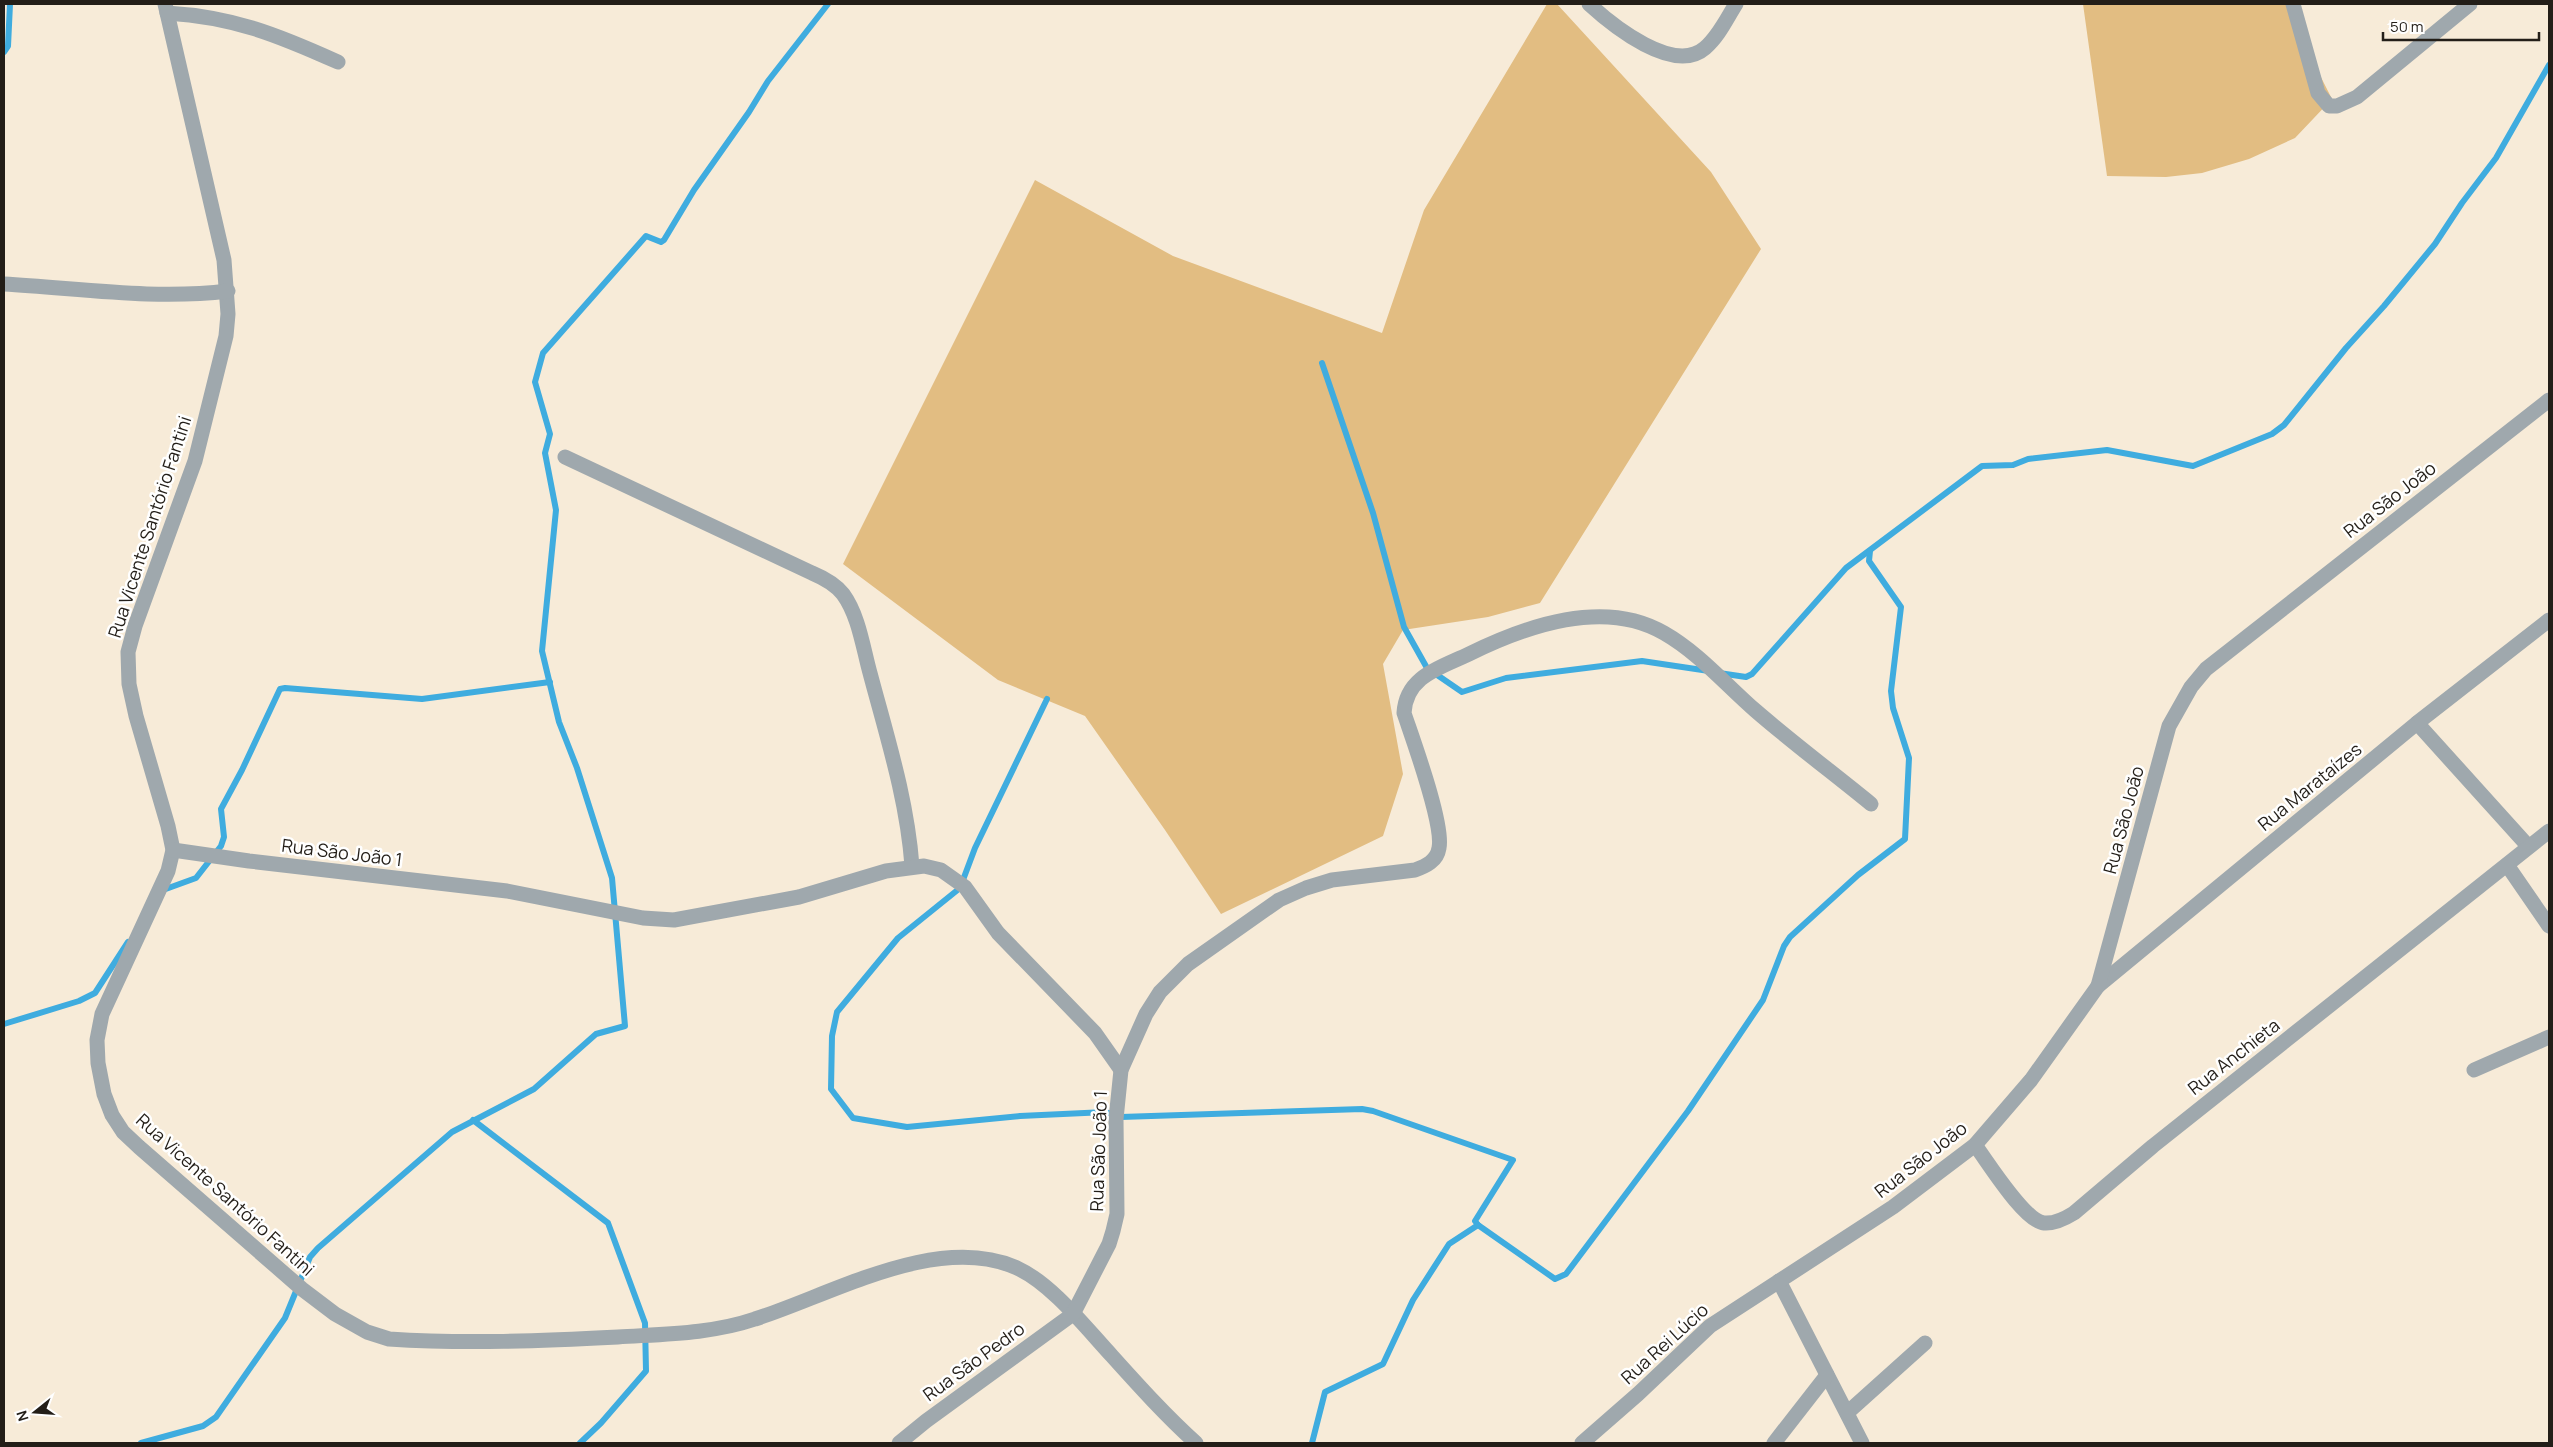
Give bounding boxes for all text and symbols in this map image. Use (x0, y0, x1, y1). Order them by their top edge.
scale bar (2383, 10, 2539, 42)
text: 50 m (2390, 16, 2424, 37)
street label: Rua Vicente Santório Fantini (102, 413, 196, 641)
street label: Rua São João (2338, 456, 2440, 543)
street label: Rua Marataízes (2252, 737, 2366, 836)
street label: Rua São João (2097, 763, 2149, 876)
street label: Rua São João 1 (280, 833, 404, 871)
street label: Rua Anchieta (2183, 1013, 2284, 1100)
street label: Rua São João 1 (1084, 1090, 1112, 1212)
street label: Rua Vicente Santório Fantini (131, 1108, 320, 1281)
street label: Rua São João (1869, 1116, 1971, 1203)
street label: Rua Rei Lúcio (1616, 1298, 1713, 1389)
street label: Rua São Pedro (918, 1316, 1029, 1406)
north arrow (10, 1387, 60, 1437)
text: N (12, 1408, 33, 1424)

